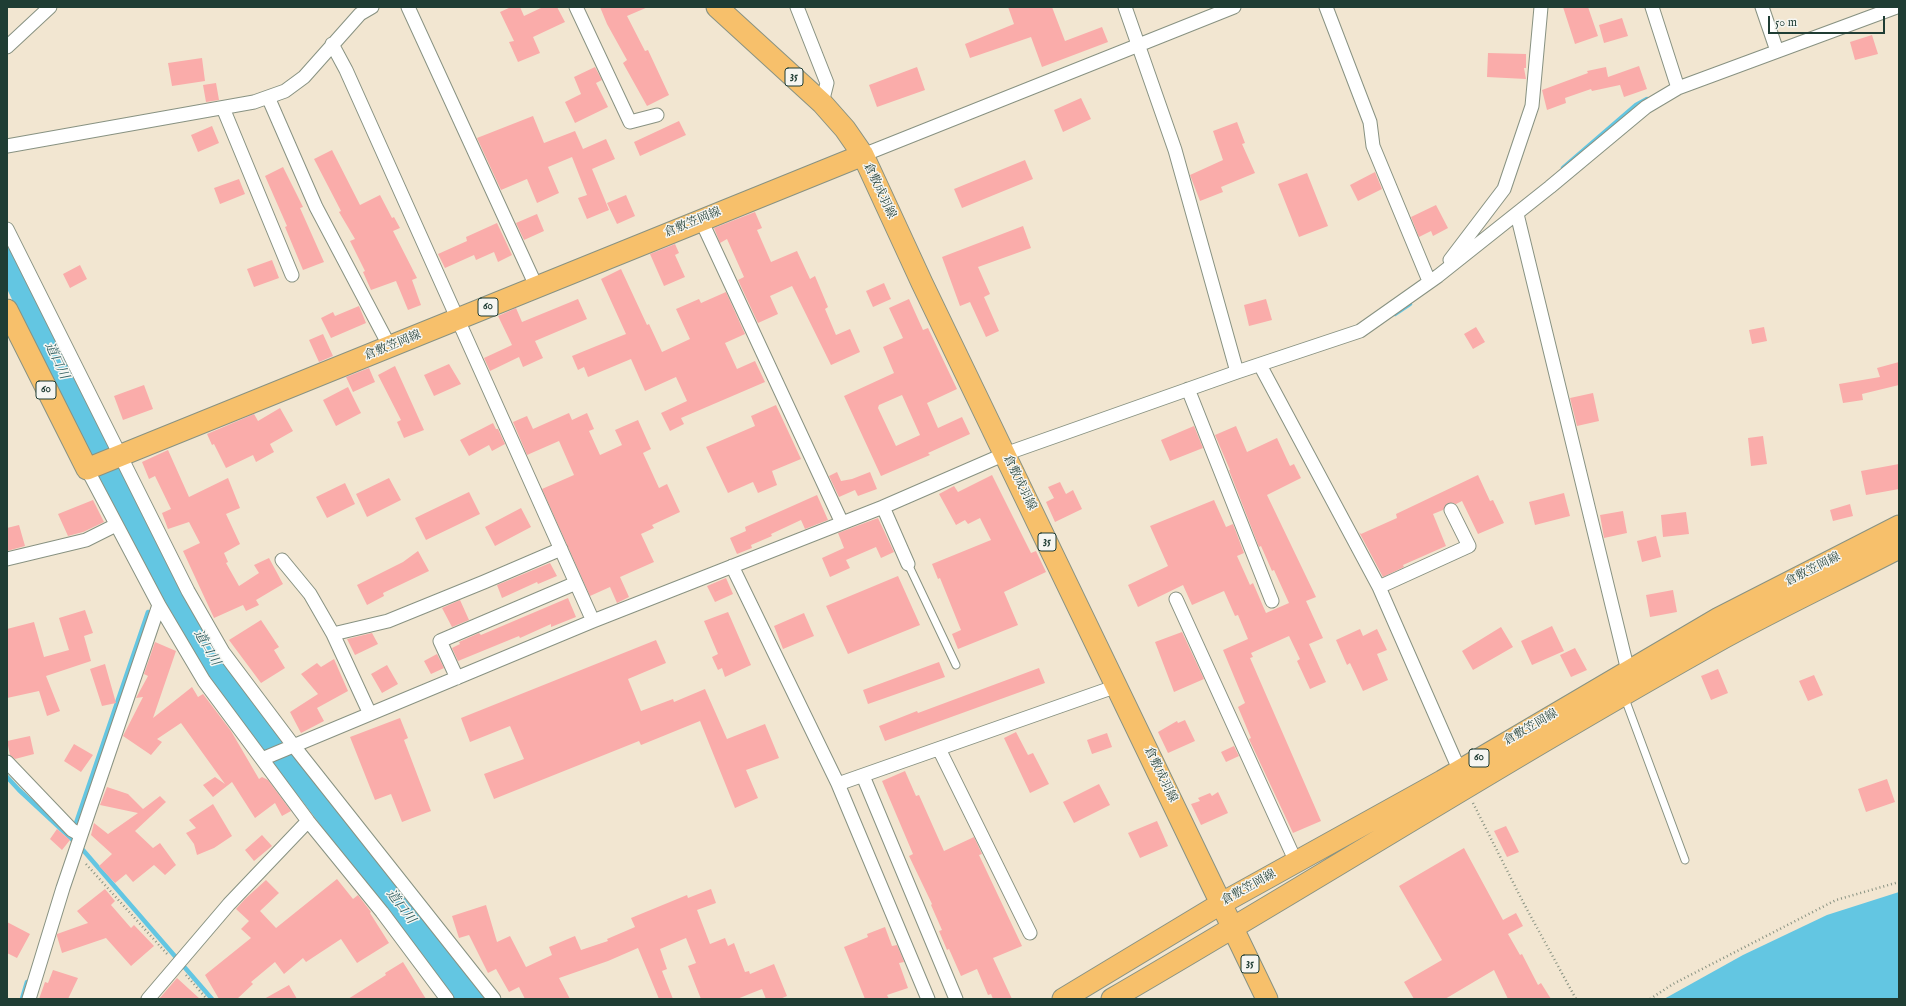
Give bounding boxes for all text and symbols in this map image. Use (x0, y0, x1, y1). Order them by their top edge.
scale bar (1770, 8, 1887, 34)
text: 50 m (1775, 15, 1797, 30)
road number: 35 (785, 68, 803, 86)
street label: 倉敷成羽線 (860, 161, 898, 221)
street label: 倉敷笠岡線 (662, 205, 724, 241)
road number: 60 (478, 298, 498, 316)
street label: 倉敷笠岡線 (362, 328, 424, 364)
water label: 道口川 (41, 340, 71, 382)
road number: 60 (36, 381, 56, 399)
street label: 倉敷成羽線 (999, 453, 1039, 513)
road number: 35 (1038, 533, 1056, 551)
street label: 倉敷笠岡線 (1783, 550, 1843, 590)
water label: 道口川 (189, 627, 223, 669)
street label: 倉敷笠岡線 (1501, 707, 1561, 749)
street label: 倉敷成羽線 (1140, 745, 1180, 805)
road number: 60 (1469, 749, 1489, 767)
street label: 倉敷笠岡線 (1219, 867, 1279, 909)
water label: 道口川 (382, 887, 418, 927)
road number: 35 (1241, 955, 1259, 973)

